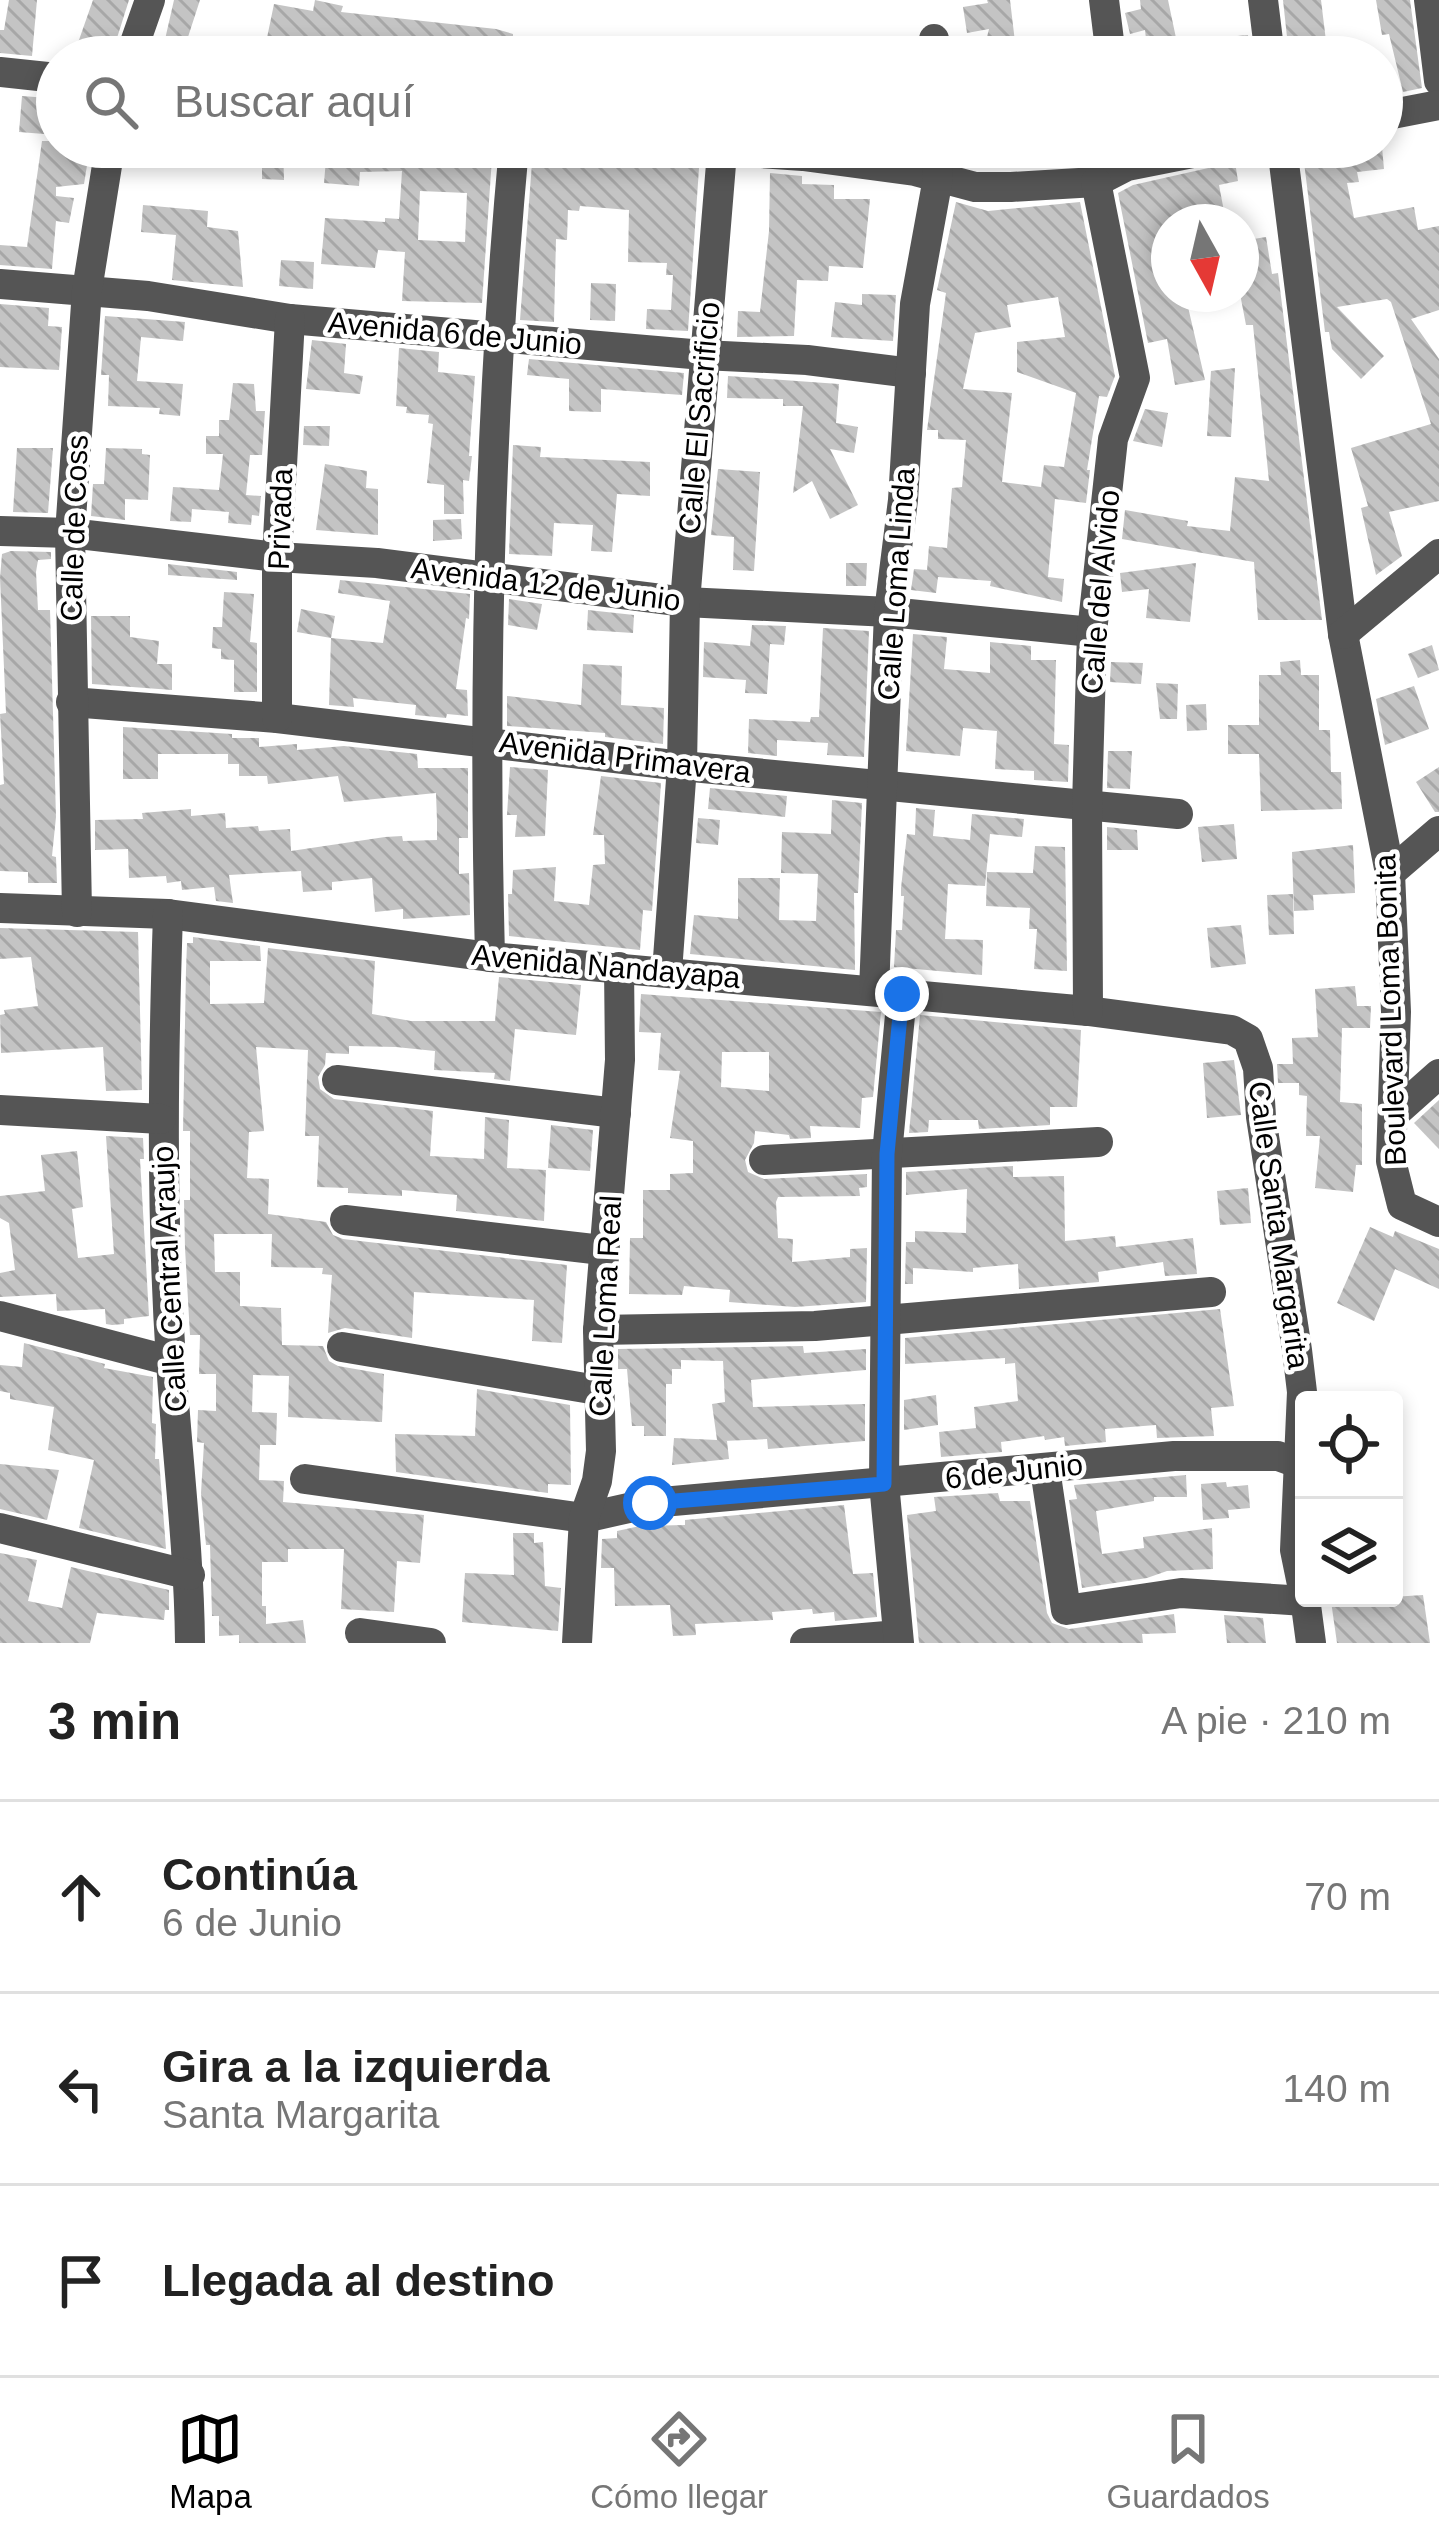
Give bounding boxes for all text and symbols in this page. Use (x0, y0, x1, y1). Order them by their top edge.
search box (36, 36, 1403, 168)
icon: search (78, 69, 144, 135)
text: Buscar aquí (174, 76, 414, 127)
north arrow (1151, 204, 1259, 312)
street label: Calle El Sacrificio (672, 300, 726, 536)
street label: Avenida 6 de Junio (327, 305, 583, 361)
street label: Calle de Coss (54, 434, 94, 622)
street label: Calle Loma Linda (871, 466, 921, 702)
street label: Privada (262, 467, 298, 570)
street label: Calle del Alvido (1075, 488, 1125, 696)
street label: Avenida 12 de Junio (409, 551, 683, 617)
street label: Avenida Primavera (497, 725, 753, 789)
street label: Boulevard Loma Bonita (1368, 853, 1412, 1166)
street label: Avenida Nandayapa (470, 938, 742, 994)
route end (875, 967, 929, 1021)
street label: Calle Santa Margarita (1242, 1079, 1316, 1371)
street label: Calle Central Araujo (146, 1145, 192, 1413)
street label: Calle Loma Real (583, 1194, 627, 1418)
map controls (1295, 1391, 1403, 1607)
button: locate (1295, 1391, 1403, 1499)
street label: 6 de Junio (943, 1447, 1085, 1495)
route start (623, 1476, 677, 1530)
button: layers (1295, 1499, 1403, 1607)
text: 3 min (48, 1693, 181, 1750)
text: A pie · 210 m (1161, 1699, 1391, 1742)
text: Continúa (162, 1849, 357, 1900)
icon: ahead (48, 1864, 114, 1930)
text: 70 m (1304, 1875, 1391, 1918)
text: 6 de Junio (162, 1901, 342, 1944)
text: Gira a la izquierda (162, 2041, 550, 2092)
icon: left (48, 2056, 114, 2122)
text: 140 m (1283, 2067, 1391, 2110)
text: Santa Margarita (162, 2093, 439, 2136)
icon: arrive (48, 2248, 114, 2314)
text: Llegada al destino (162, 2255, 555, 2306)
tab: Mapa (169, 2406, 252, 2516)
tab: Cómo llegar (590, 2406, 768, 2516)
tab: Guardados (1107, 2406, 1270, 2516)

